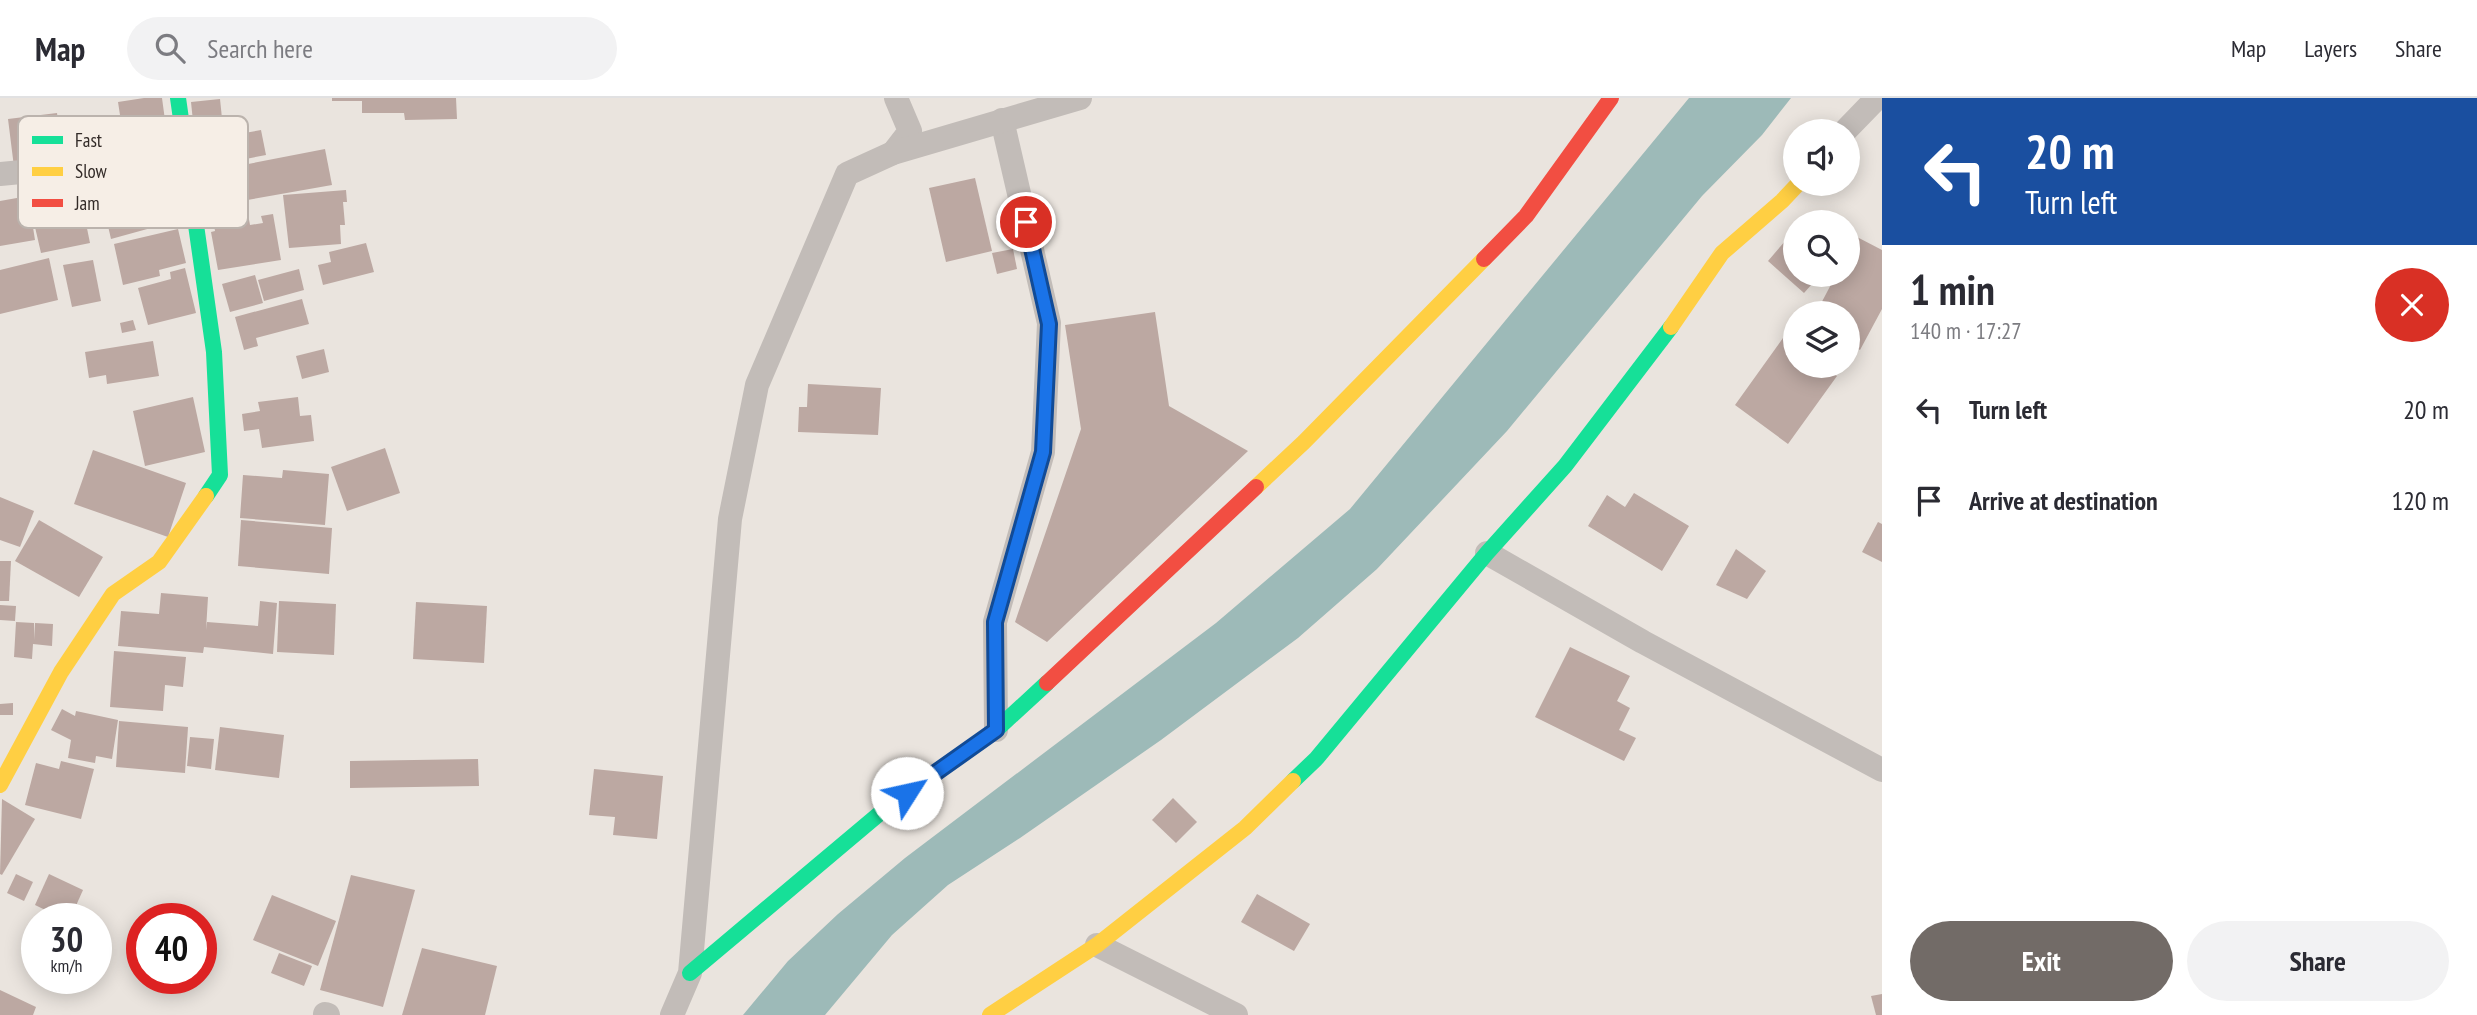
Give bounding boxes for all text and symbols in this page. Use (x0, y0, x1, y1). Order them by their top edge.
search box (127, 17, 617, 80)
text: Map (35, 27, 85, 70)
icon: search (151, 29, 189, 67)
text: Search here (207, 32, 313, 65)
text: Map (2231, 33, 2266, 64)
text: Layers (2304, 33, 2357, 64)
text: Share (2395, 33, 2442, 64)
legend (18, 116, 248, 228)
map controls (1783, 119, 1860, 378)
button: sound (1783, 119, 1860, 196)
text: 20 m (2025, 119, 2114, 183)
icon: left (1910, 126, 2001, 217)
text: Fast (75, 128, 103, 152)
text: Slow (75, 159, 108, 183)
text: Turn left (2025, 181, 2117, 223)
text: Jam (74, 191, 100, 215)
pin (996, 192, 1056, 252)
icon: arrive (1007, 203, 1045, 241)
button: search (1783, 210, 1860, 287)
text: 1 min (1910, 262, 1995, 317)
button: close (2375, 268, 2449, 342)
button: layers (1783, 301, 1860, 378)
text: 140 m · 17:27 (1910, 316, 2022, 345)
icon: left (1910, 391, 1948, 429)
text: Turn left (1969, 393, 2047, 426)
text: 20 m (2403, 393, 2449, 426)
icon: arrive (1910, 482, 1948, 520)
text: Arrive at destination (1969, 484, 2158, 517)
text: 120 m (2391, 484, 2449, 517)
position arrow (870, 756, 944, 830)
speed limit sign: 40 (126, 903, 217, 994)
text: 30 (50, 916, 83, 962)
button: Exit (1910, 921, 2173, 1001)
button: Share (2187, 921, 2449, 1001)
text: km/h (51, 954, 82, 977)

